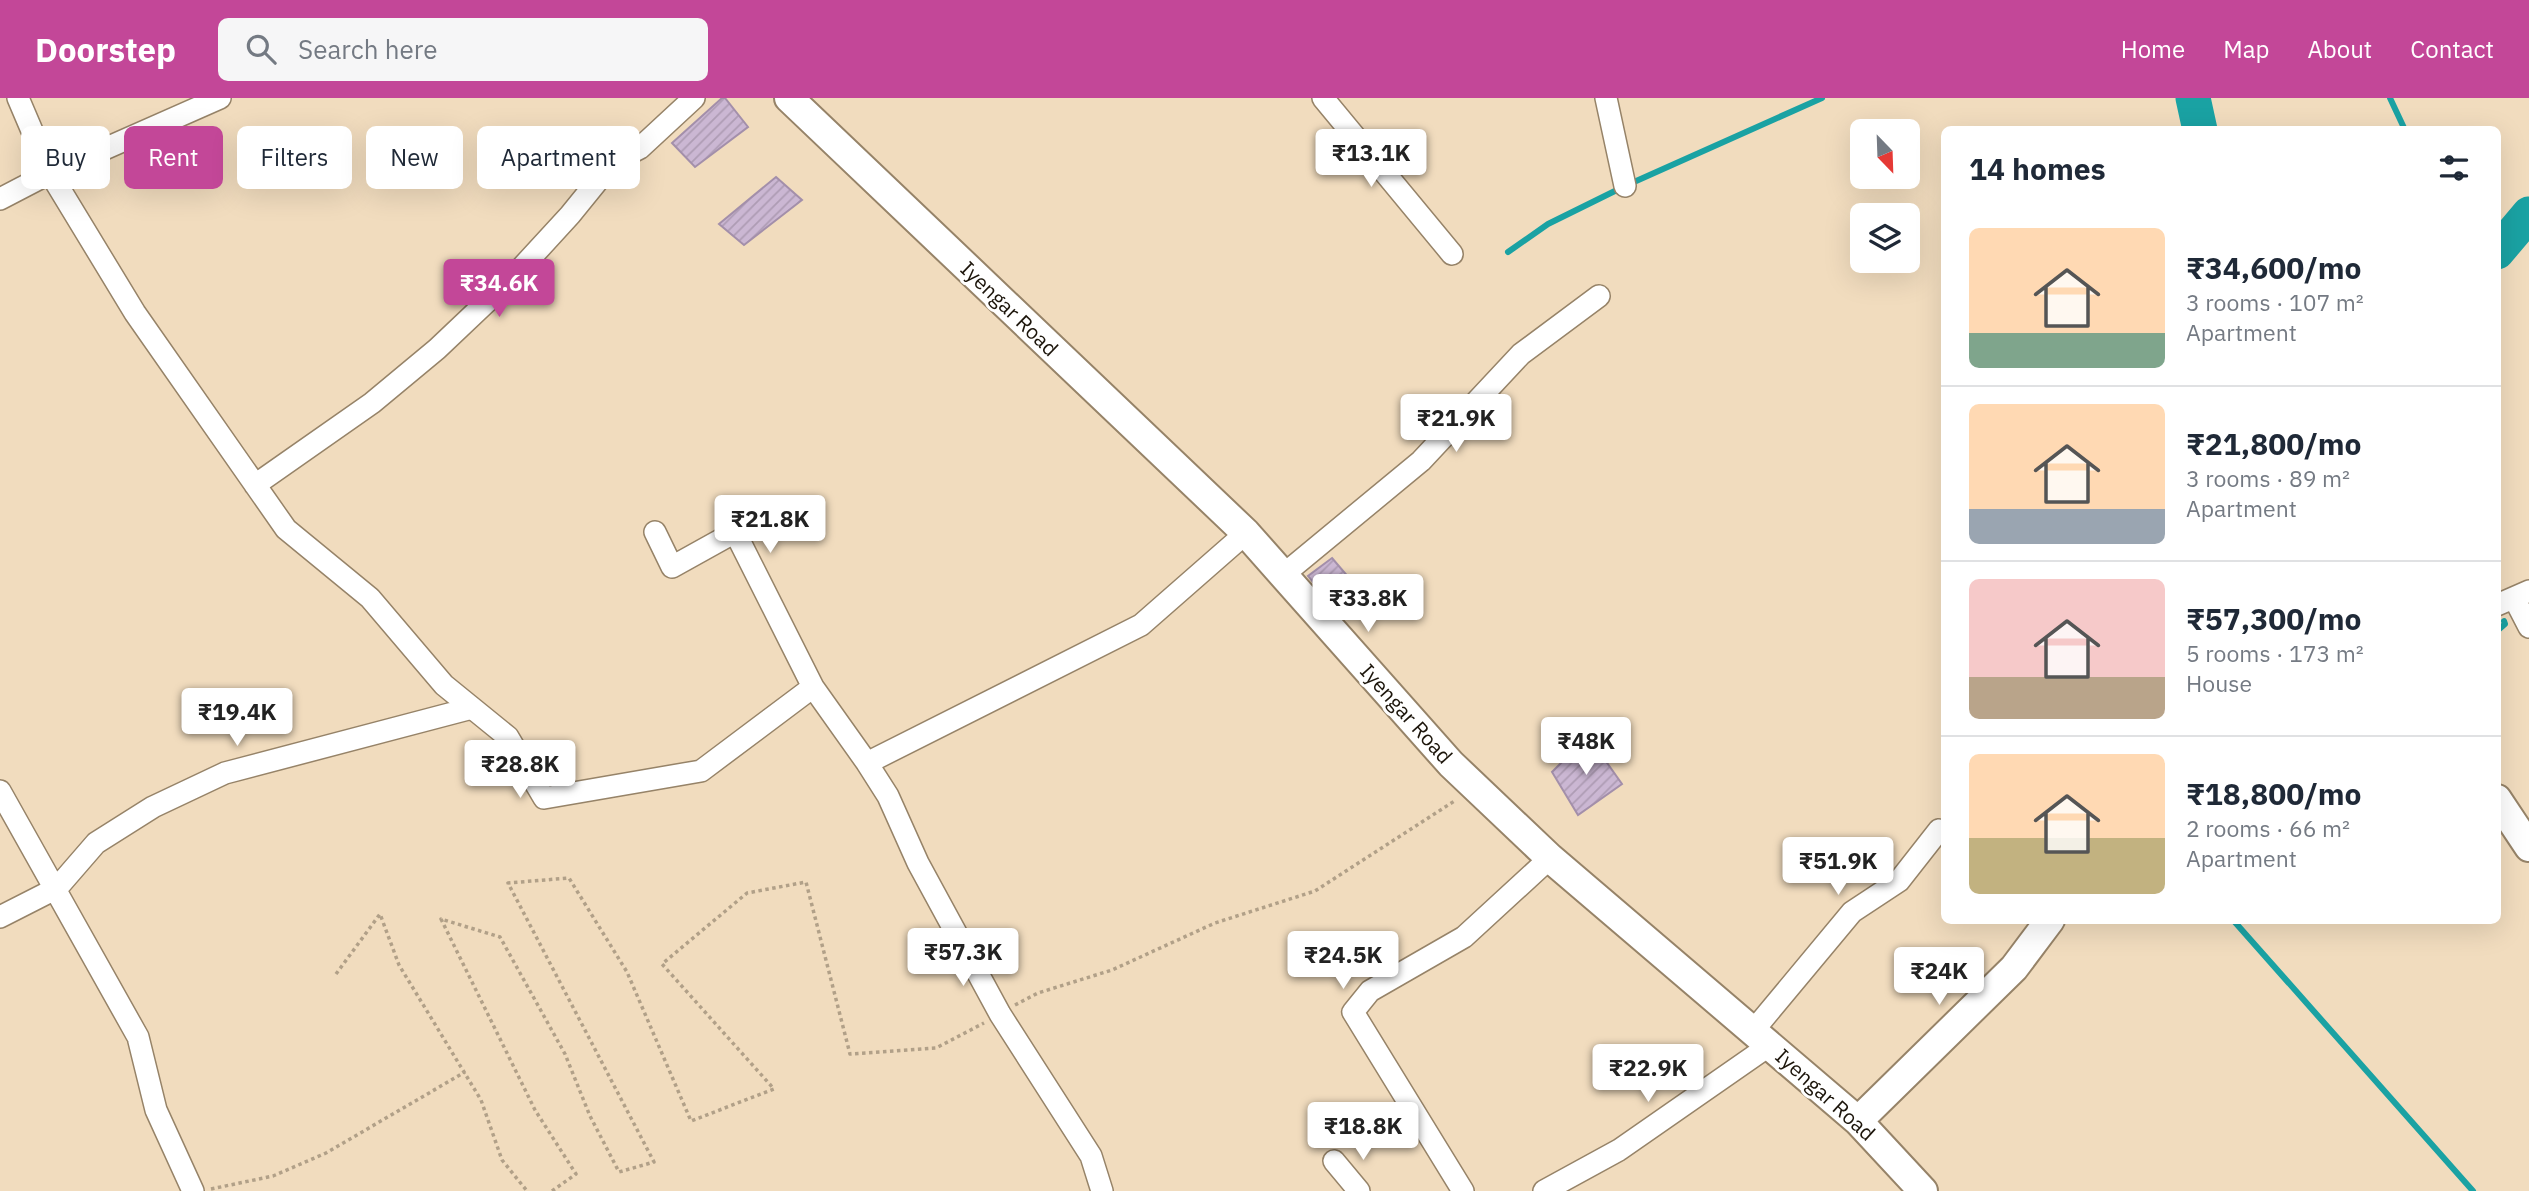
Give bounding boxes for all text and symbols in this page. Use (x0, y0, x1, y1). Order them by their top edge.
search box (218, 18, 708, 81)
text: Doorstep (35, 28, 176, 71)
icon: search (242, 30, 280, 68)
text: Search here (298, 32, 437, 66)
text: Home (2121, 33, 2185, 65)
text: Map (2223, 33, 2269, 65)
text: About (2307, 33, 2372, 65)
text: Contact (2410, 33, 2494, 65)
north arrow (1850, 119, 1920, 189)
map controls (1850, 119, 1920, 273)
chip: Buy (21, 126, 110, 189)
chip: Rent (124, 126, 223, 189)
chip: Filters (237, 126, 352, 189)
chip: New (366, 126, 463, 189)
chip: Apartment (477, 126, 640, 189)
pin: ₹13.1K (1314, 130, 1428, 189)
text: ₹13.1K (1331, 137, 1411, 167)
text: 14 homes (1969, 149, 2106, 188)
icon: filters (2435, 149, 2473, 187)
button: layers (1850, 203, 1920, 273)
text: ₹34,600/mo (2186, 248, 2361, 287)
street label: Iyengar Road (955, 255, 1065, 362)
icon: home (2025, 256, 2109, 340)
pin: ₹34.6K (442, 260, 556, 319)
text: ₹34.6K (459, 267, 539, 297)
text: 3 rooms · 107 m² (2186, 287, 2364, 317)
text: Apartment (2186, 317, 2297, 347)
pin: ₹21.9K (1399, 394, 1513, 454)
text: ₹21.9K (1416, 402, 1496, 432)
text: ₹21,800/mo (2186, 424, 2361, 463)
icon: home (2025, 432, 2109, 516)
text: 3 rooms · 89 m² (2186, 463, 2350, 493)
text: Apartment (2186, 493, 2297, 523)
pin: ₹21.8K (713, 496, 827, 555)
text: ₹21.8K (730, 503, 810, 533)
pin: ₹33.8K (1311, 574, 1425, 634)
text: ₹33.8K (1328, 582, 1408, 612)
text: ₹57,300/mo (2186, 599, 2361, 638)
icon: home (2025, 607, 2109, 691)
text: 5 rooms · 173 m² (2186, 638, 2364, 668)
street label: Iyengar Road (1354, 657, 1459, 769)
text: House (2186, 668, 2252, 698)
pin: ₹19.4K (180, 688, 294, 748)
text: ₹19.4K (197, 696, 277, 726)
pin: ₹48K (1545, 718, 1627, 777)
text: ₹48K (1557, 725, 1615, 755)
pin: ₹28.8K (463, 740, 577, 800)
text: ₹28.8K (480, 748, 560, 778)
text: ₹18,800/mo (2186, 774, 2361, 813)
icon: home (2025, 782, 2109, 866)
text: 2 rooms · 66 m² (2186, 813, 2350, 843)
pin: ₹51.9K (1781, 838, 1895, 897)
text: Apartment (2186, 843, 2297, 873)
text: ₹51.9K (1798, 845, 1878, 875)
pin: ₹57.3K (906, 928, 1020, 988)
pin: ₹24.5K (1286, 932, 1400, 991)
text: ₹57.3K (923, 936, 1003, 966)
text: ₹24.5K (1303, 939, 1383, 969)
pin: ₹24K (1898, 948, 1980, 1007)
text: ₹24K (1910, 955, 1968, 985)
street label: Iyengar Road (1770, 1042, 1882, 1147)
pin: ₹22.9K (1591, 1044, 1705, 1104)
text: ₹22.9K (1608, 1052, 1688, 1082)
pin: ₹18.8K (1306, 1102, 1420, 1162)
text: ₹18.8K (1323, 1110, 1403, 1140)

